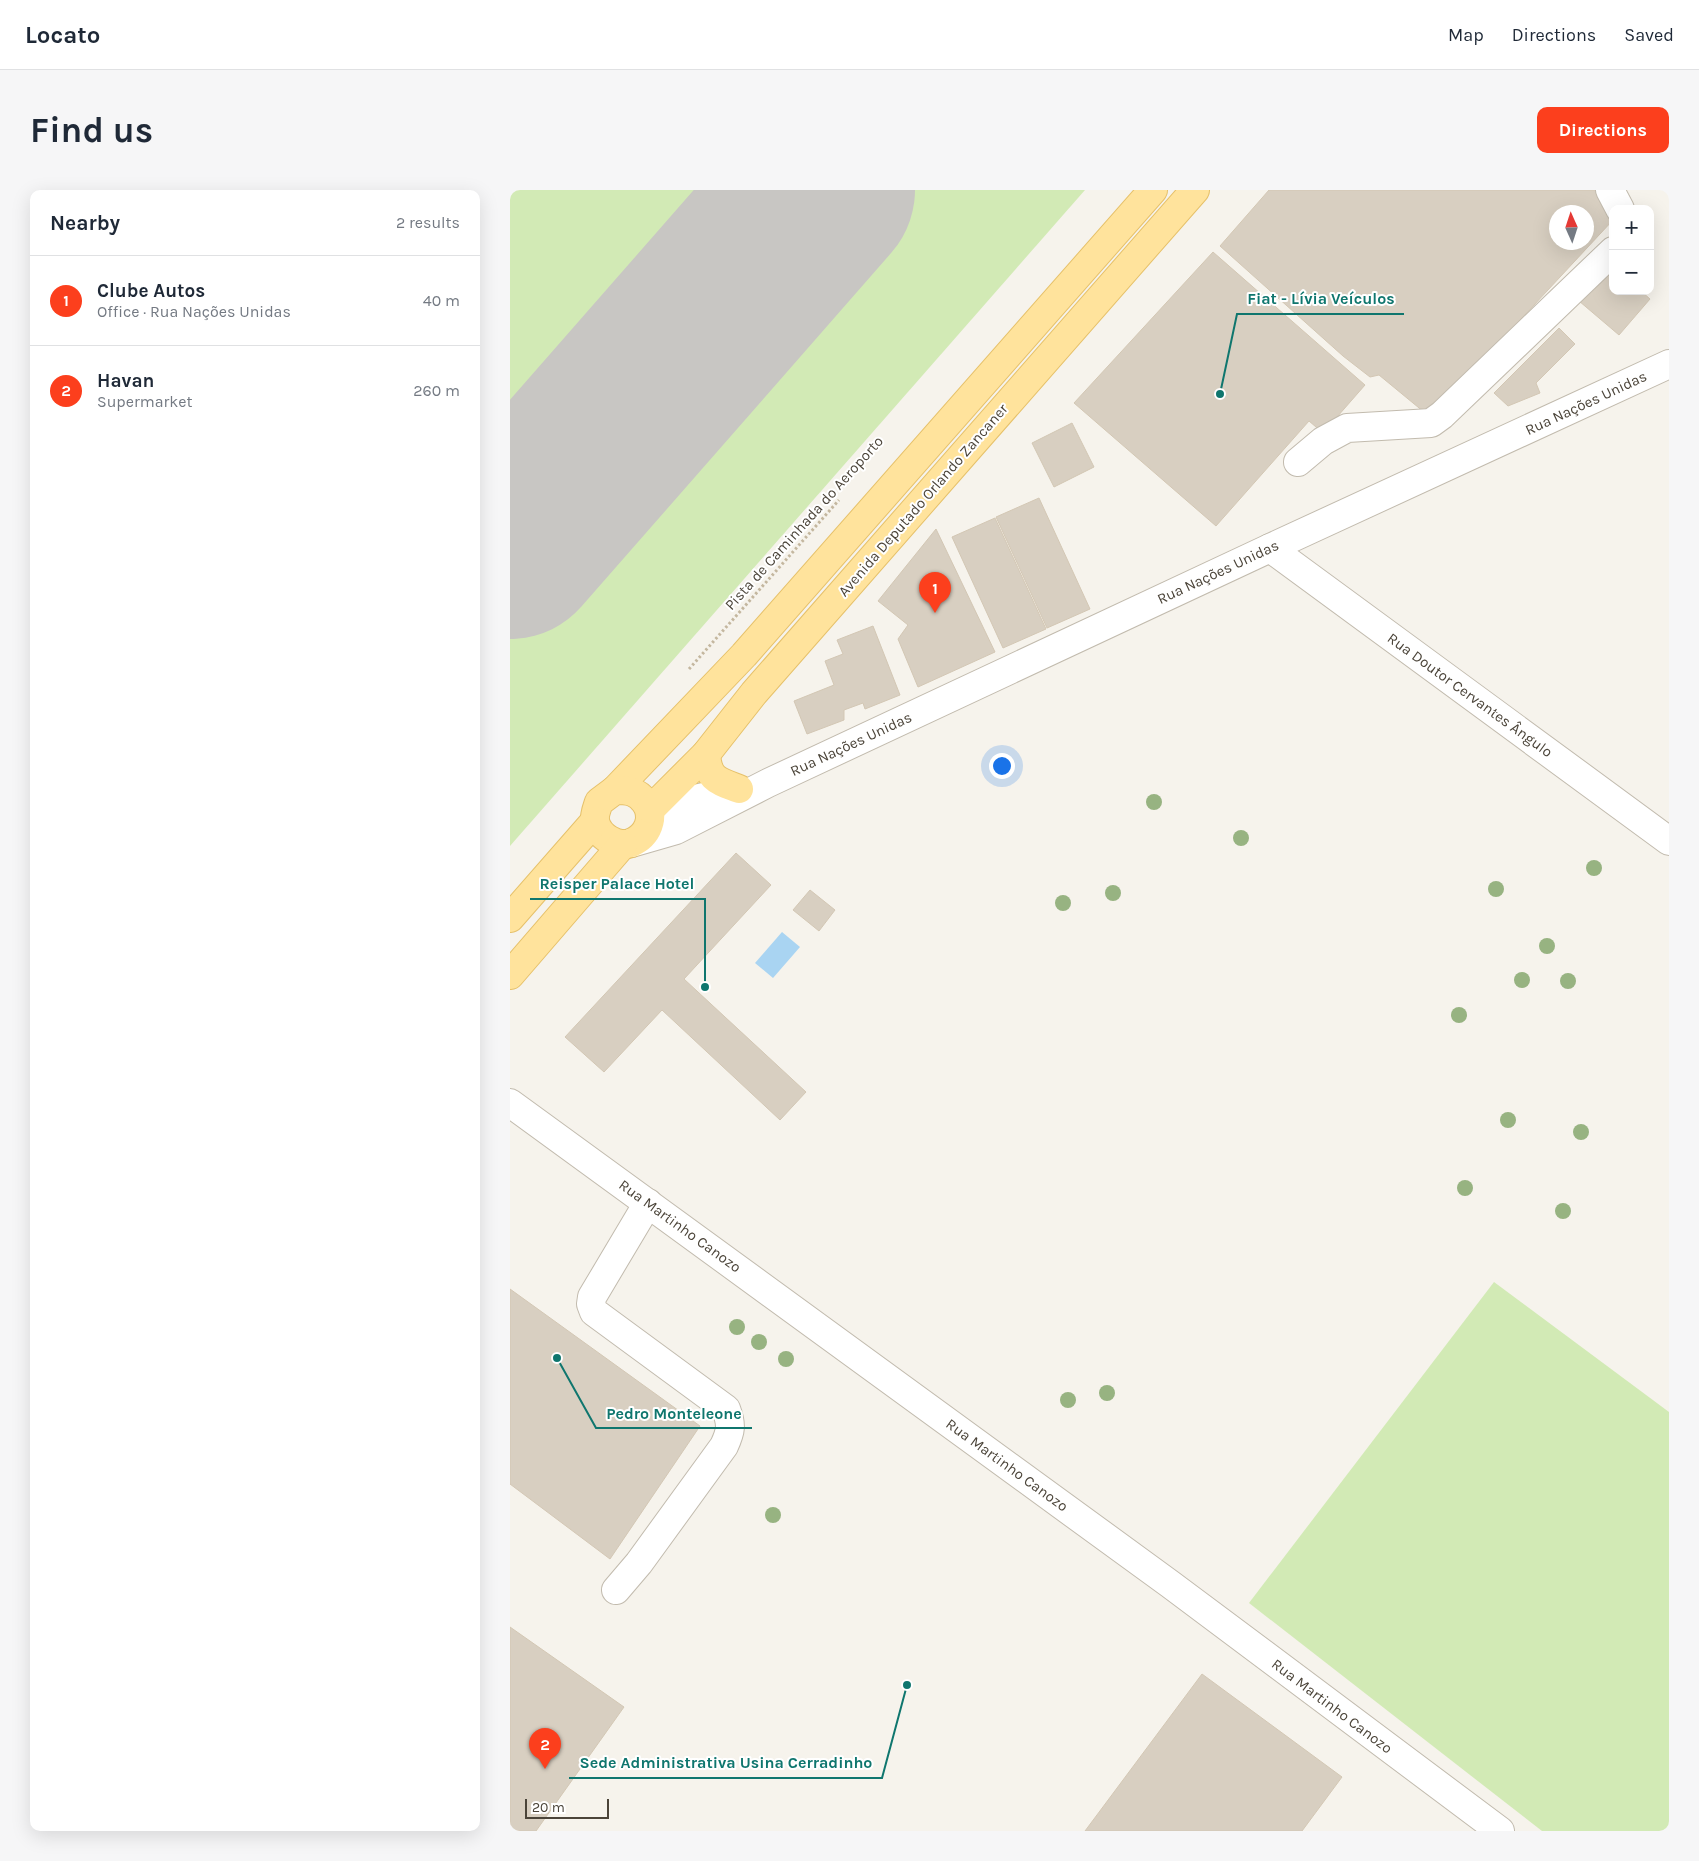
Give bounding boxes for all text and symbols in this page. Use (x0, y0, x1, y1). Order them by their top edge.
text: Locato (25, 21, 100, 49)
text: Map (1448, 24, 1484, 46)
text: Directions (1512, 24, 1596, 46)
text: Saved (1624, 24, 1674, 46)
button: Directions (1537, 107, 1669, 153)
text: Find us (30, 110, 153, 151)
north arrow (1549, 205, 1594, 250)
map controls (1609, 205, 1654, 295)
button: + (1609, 205, 1654, 250)
text: Nearby (50, 211, 120, 235)
text: 2 results (396, 213, 460, 232)
button: − (1609, 250, 1654, 295)
text: Clube Autos (97, 280, 205, 302)
callout: Fiat - Lívia Veículos (1237, 283, 1404, 314)
text: Fiat - Lívia Veículos (1247, 289, 1395, 308)
text: 1 (63, 291, 69, 310)
text: 40 m (423, 291, 460, 310)
text: Office · Rua Nações Unidas (97, 302, 291, 321)
street label: Rua Nações Unidas (1522, 367, 1650, 439)
text: Havan (97, 370, 154, 392)
text: 2 (61, 381, 71, 400)
text: 260 m (413, 381, 460, 400)
text: Supermarket (97, 392, 193, 411)
street label: Avenida Deputado Orlando Zancaner (834, 400, 1012, 600)
street label: Pista de Caminhada do Aeroporto (721, 432, 887, 614)
street label: Rua Nações Unidas (1154, 536, 1282, 608)
pin: 1 (919, 572, 951, 613)
street label: Rua Doutor Cervantes Ângulo (1384, 629, 1556, 761)
street label: Rua Nações Unidas (787, 708, 915, 780)
your location (989, 753, 1015, 779)
callout: Reisper Palace Hotel (530, 868, 705, 899)
text: Reisper Palace Hotel (540, 874, 694, 893)
street label: Rua Martinho Canozo (615, 1176, 745, 1276)
callout: Pedro Monteleone (596, 1397, 752, 1428)
text: Pedro Monteleone (606, 1404, 742, 1423)
street label: Rua Martinho Canozo (942, 1415, 1072, 1515)
street label: Rua Martinho Canozo (1268, 1655, 1396, 1757)
pin: 2 (529, 1728, 561, 1769)
callout: Sede Administrativa Usina Cerradinho (569, 1747, 882, 1778)
text: Sede Administrativa Usina Cerradinho (580, 1753, 872, 1772)
scale bar (525, 1796, 609, 1819)
text: 20 m (532, 1799, 565, 1816)

